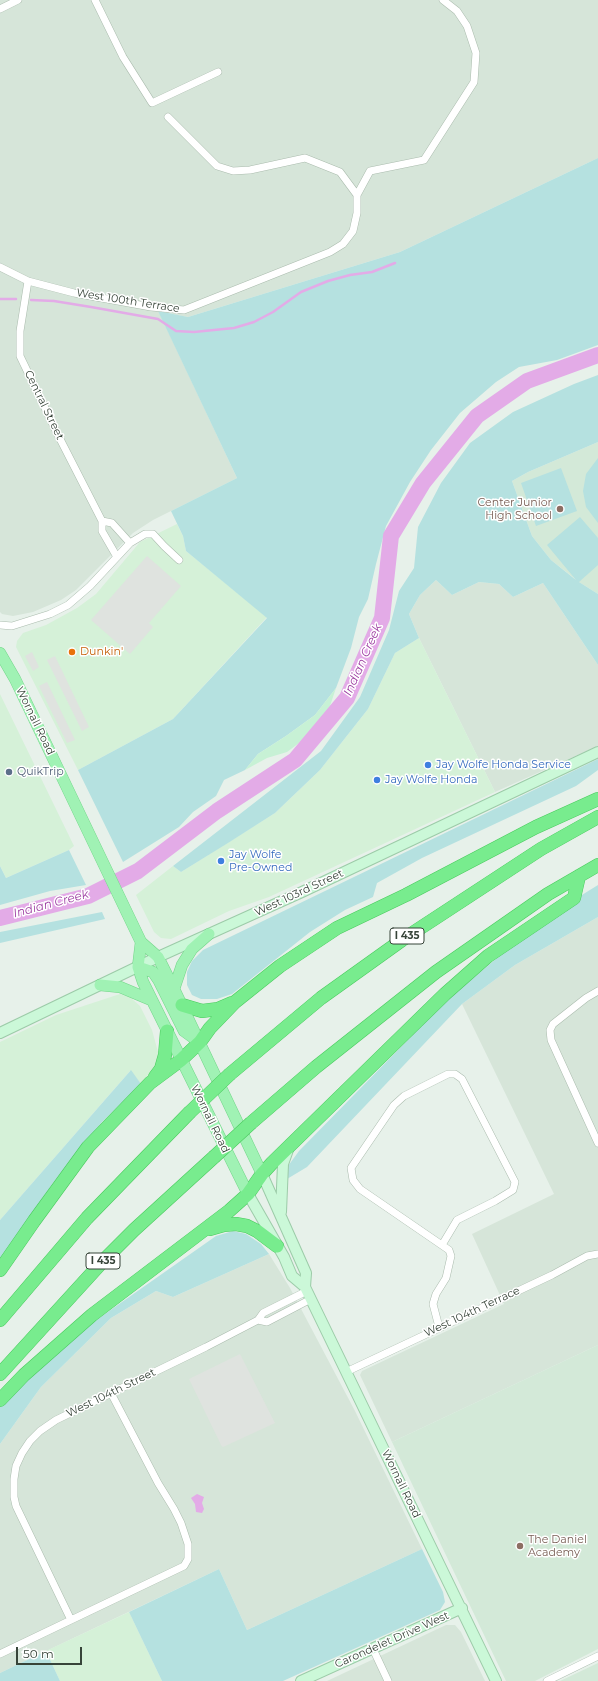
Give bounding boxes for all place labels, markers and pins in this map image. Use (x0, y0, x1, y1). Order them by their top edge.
place label: Center Junior High School (478, 496, 552, 522)
marker: Center Junior High School (555, 504, 565, 514)
place label: Dunkin' (80, 645, 123, 659)
marker: Dunkin' (67, 647, 77, 657)
place label: Jay Wolfe Honda Service (436, 758, 571, 772)
marker: Jay Wolfe Honda Service (423, 760, 433, 770)
place label: QuikTrip (17, 765, 64, 779)
marker: QuikTrip (4, 767, 14, 777)
place label: Jay Wolfe Honda (385, 773, 477, 787)
marker: Jay Wolfe Honda (372, 775, 382, 785)
place label: Jay Wolfe Pre-Owned (229, 848, 292, 874)
marker: Jay Wolfe Pre-Owned (216, 856, 226, 866)
place label: The Daniel Academy (528, 1533, 587, 1559)
marker: The Daniel Academy (515, 1541, 525, 1551)

